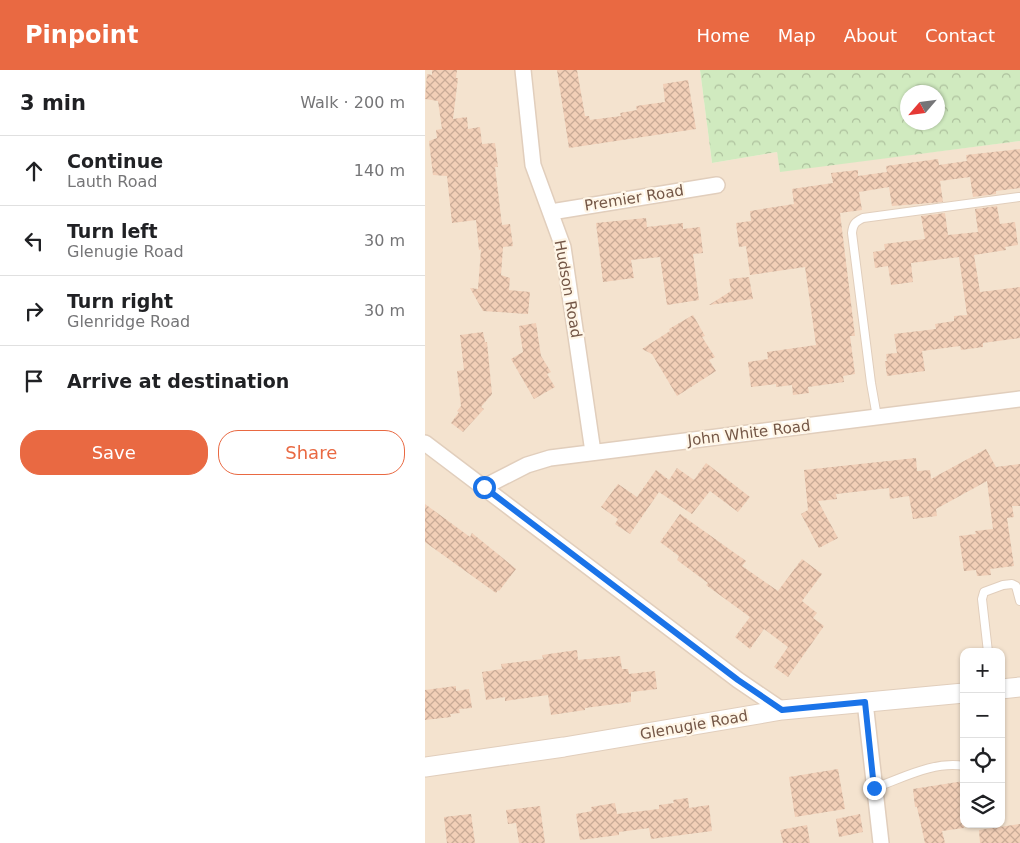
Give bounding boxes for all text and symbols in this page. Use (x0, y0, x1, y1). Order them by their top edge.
text: Pinpoint (25, 21, 138, 49)
text: Home (697, 25, 750, 46)
text: Map (778, 25, 816, 46)
text: About (844, 25, 897, 46)
text: Contact (925, 25, 995, 46)
north arrow (900, 85, 945, 130)
text: 3 min (20, 91, 86, 115)
text: Walk · 200 m (300, 93, 405, 112)
text: Continue (67, 150, 163, 172)
icon: ahead (20, 157, 48, 185)
text: 140 m (354, 161, 405, 180)
text: Lauth Road (67, 172, 158, 191)
street label: Premier Road (583, 181, 685, 215)
text: Turn left (67, 220, 158, 242)
icon: left (20, 227, 48, 255)
text: 30 m (364, 231, 405, 250)
street label: Hudson Road (551, 239, 585, 339)
text: Glenugie Road (67, 242, 184, 261)
text: Turn right (67, 290, 173, 312)
icon: right (20, 297, 48, 325)
text: 30 m (364, 301, 405, 320)
text: Glenridge Road (67, 312, 190, 331)
icon: arrive (20, 367, 48, 395)
text: Arrive at destination (67, 370, 289, 392)
street label: John White Road (686, 417, 811, 450)
button: Save (20, 430, 208, 475)
button: Share (218, 430, 405, 475)
route start (473, 476, 496, 499)
map controls (960, 648, 1005, 828)
button: + (960, 648, 1005, 693)
button: − (960, 693, 1005, 738)
street label: Glenugie Road (639, 707, 749, 743)
button: locate (960, 738, 1005, 783)
route end (863, 777, 886, 800)
button: layers (960, 783, 1005, 828)

